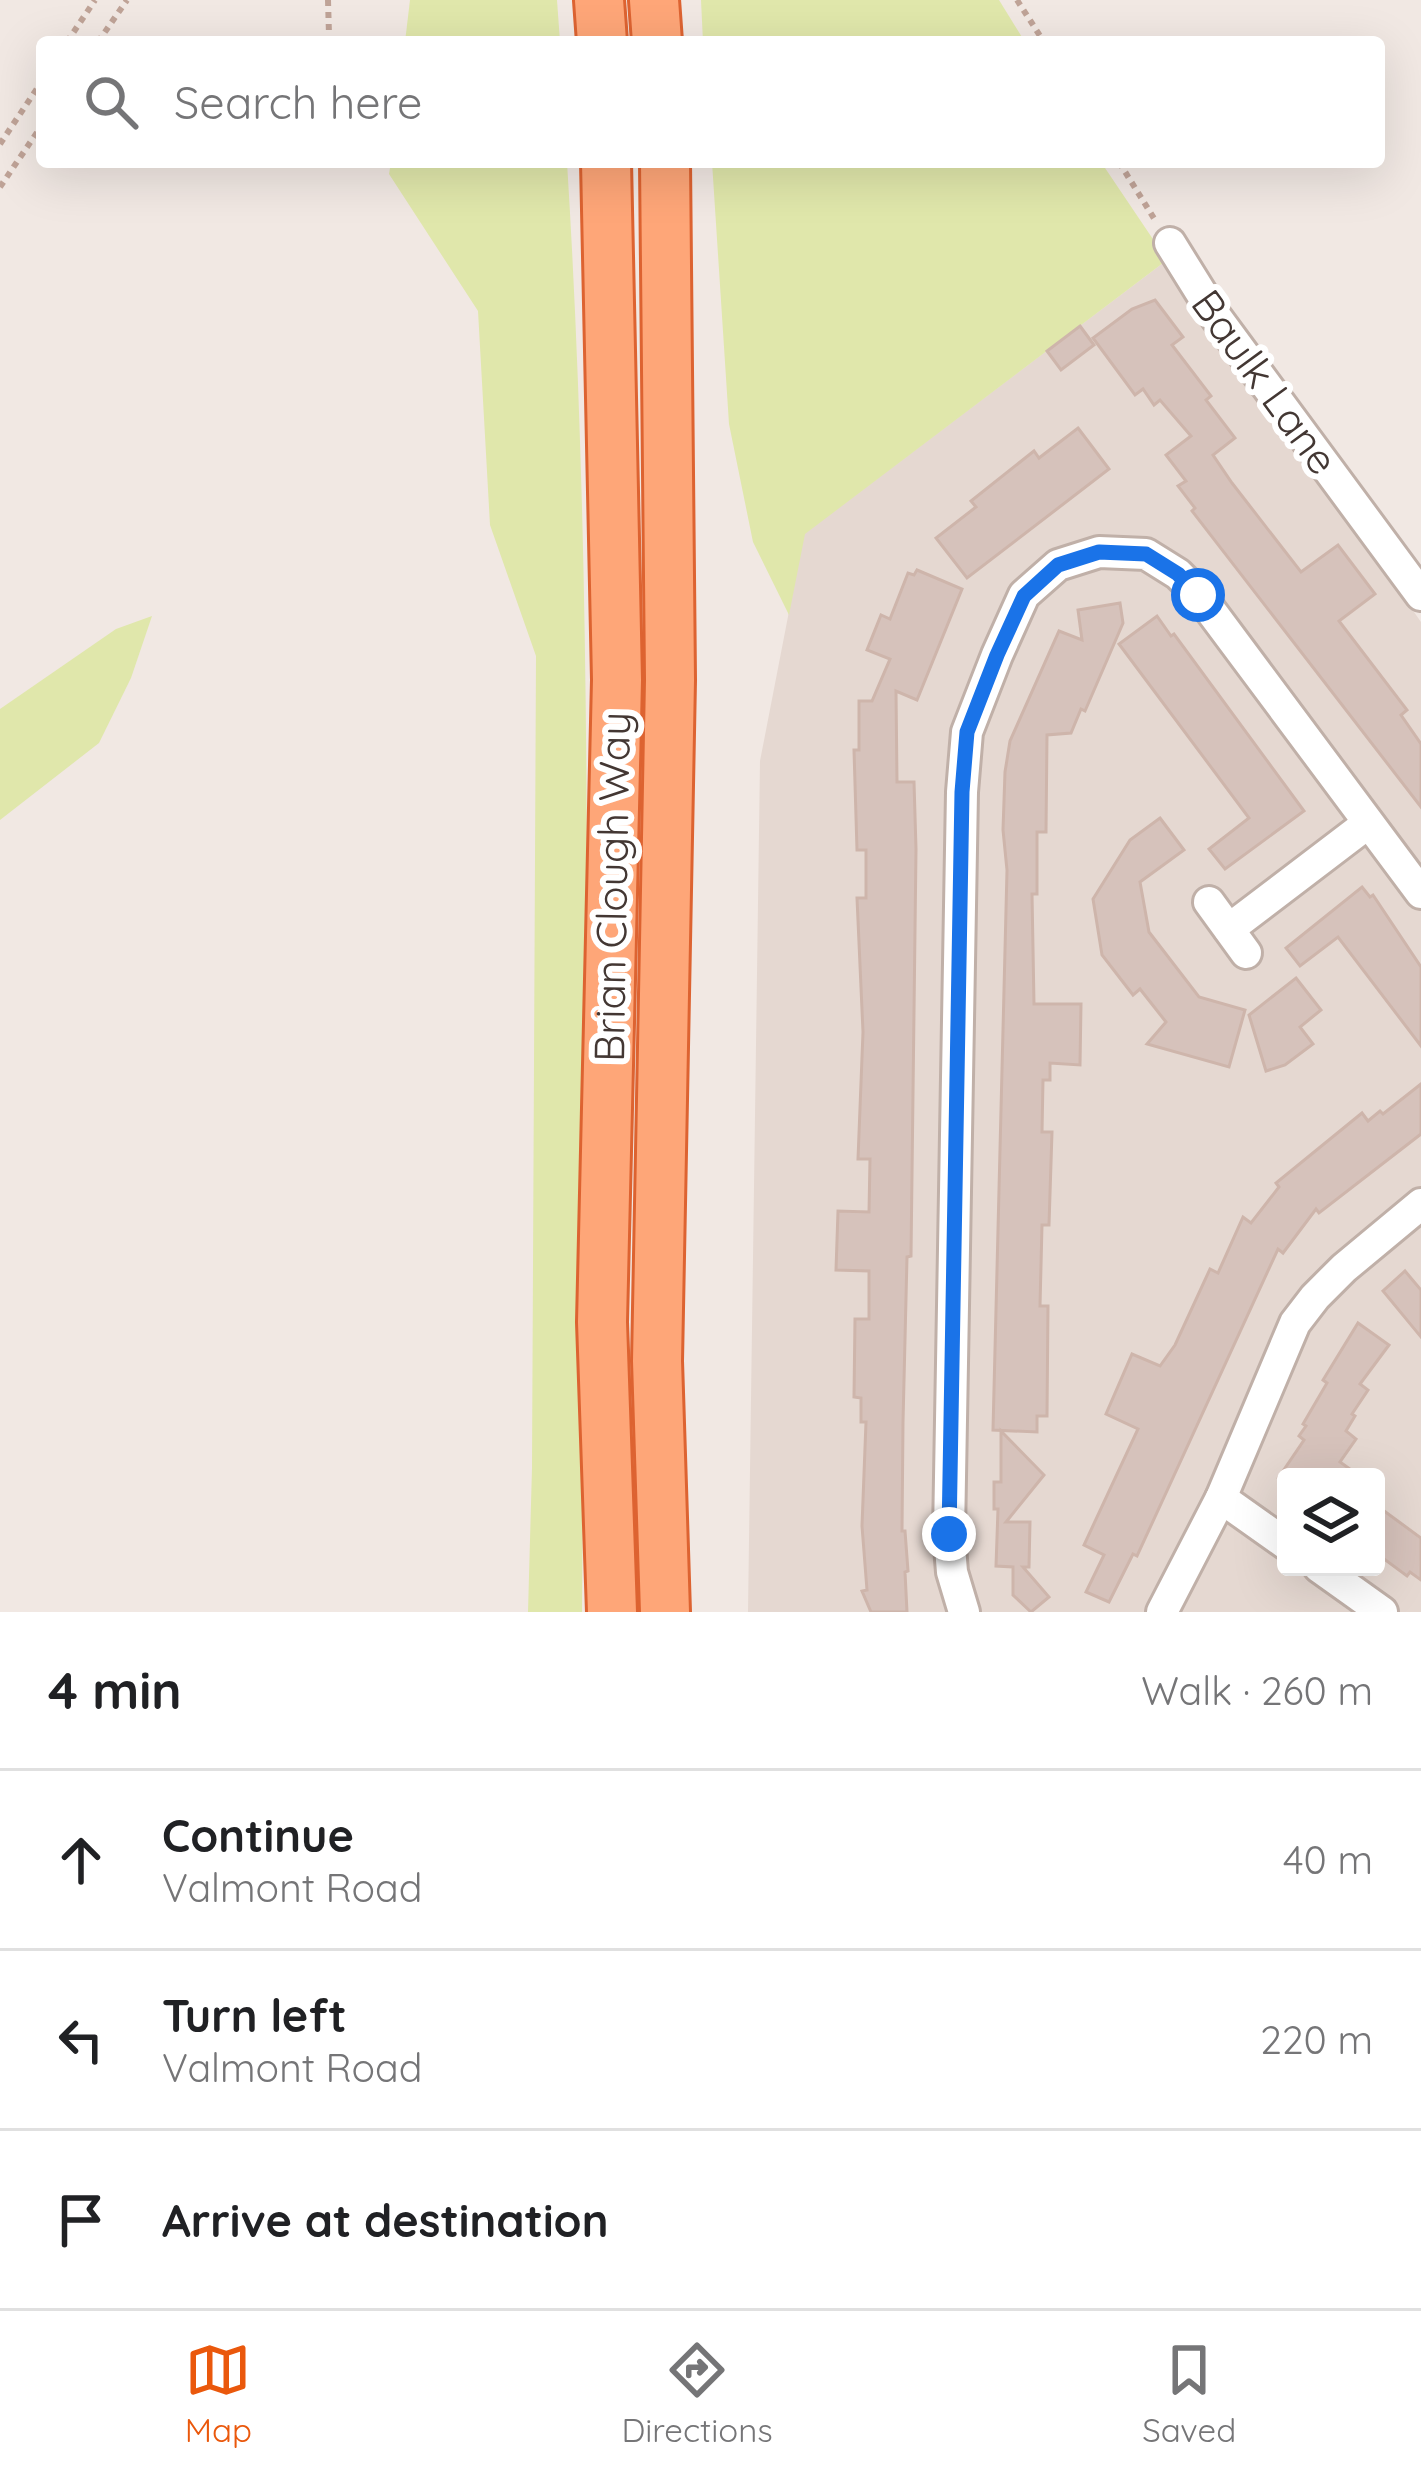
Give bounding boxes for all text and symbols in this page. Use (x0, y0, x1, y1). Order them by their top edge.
search box (36, 36, 1385, 168)
icon: search (78, 69, 144, 135)
text: Search here (174, 74, 422, 130)
street label: Baulk Lane (1181, 279, 1350, 485)
route start (1171, 568, 1225, 622)
street label: Brian Clough Way (582, 711, 641, 1063)
map controls (1277, 1468, 1385, 1576)
button: layers (1277, 1468, 1385, 1576)
route end (922, 1507, 976, 1561)
text: 4 min (48, 1658, 182, 1722)
text: Walk · 260 m (1141, 1666, 1373, 1715)
text: Continue (162, 1807, 354, 1863)
icon: ahead (48, 1827, 114, 1893)
text: 40 m (1283, 1835, 1373, 1884)
text: Valmont Road (162, 1863, 422, 1912)
text: Turn left (162, 1987, 347, 2043)
icon: left (48, 2007, 114, 2073)
text: 220 m (1260, 2015, 1373, 2064)
text: Valmont Road (162, 2043, 422, 2092)
icon: arrive (48, 2187, 114, 2253)
text: Arrive at destination (162, 2192, 608, 2248)
tab: Map (185, 2337, 252, 2450)
tab: Directions (621, 2337, 773, 2450)
tab: Saved (1142, 2337, 1236, 2450)

